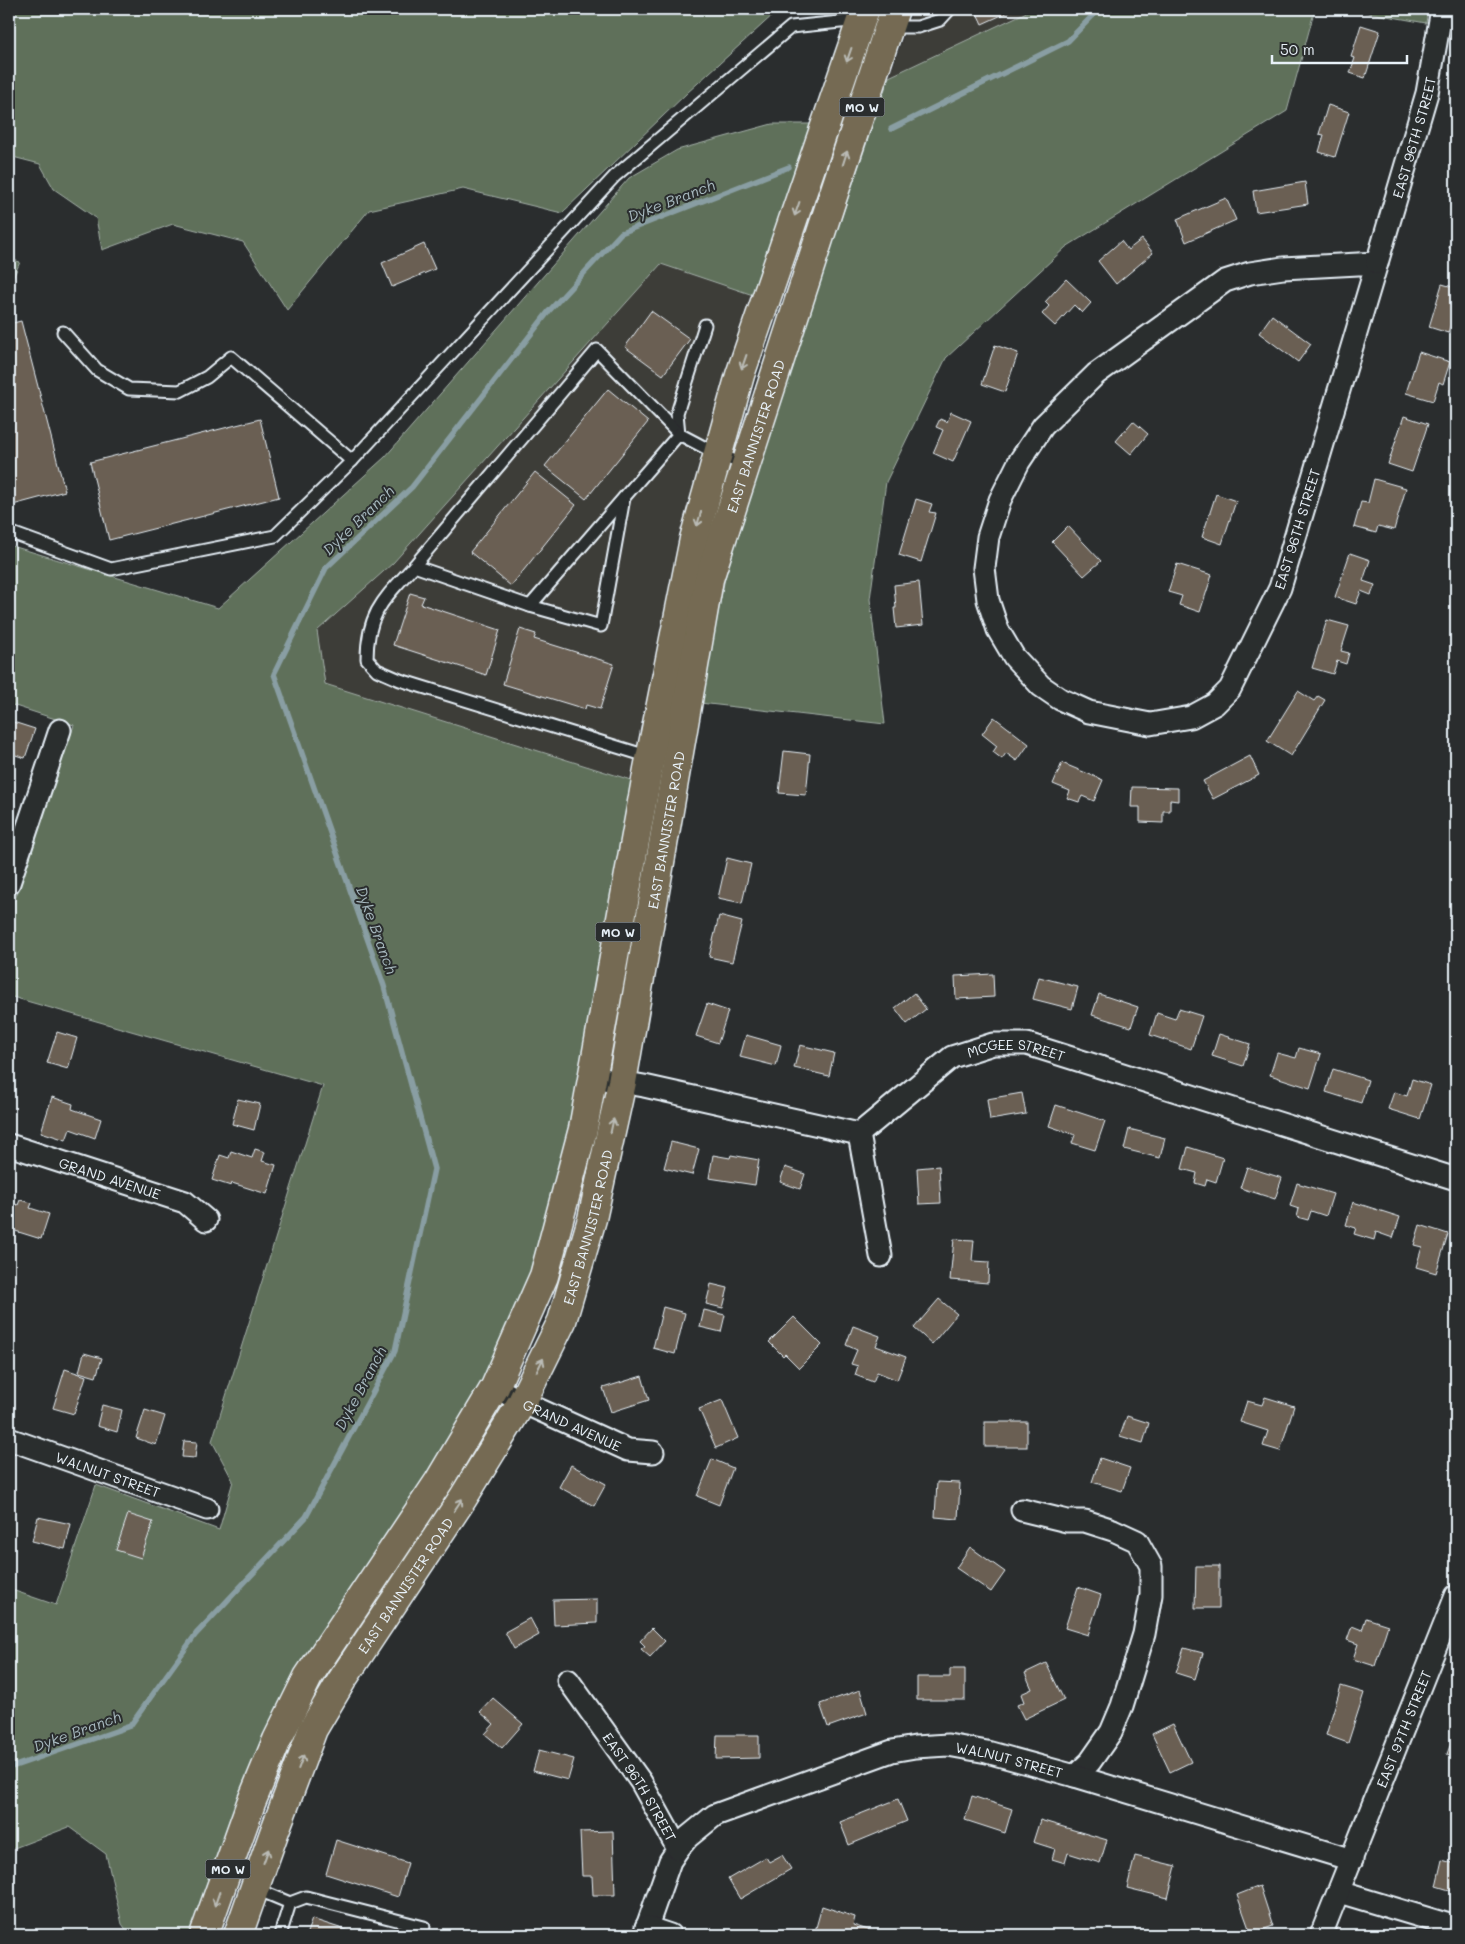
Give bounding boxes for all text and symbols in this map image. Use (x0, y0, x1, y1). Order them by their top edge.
scale bar (1272, 32, 1408, 64)
text: 50 m (1280, 39, 1315, 59)
one-way arrow (844, 47, 853, 62)
street label: EAST 96TH STREET (1387, 75, 1439, 200)
road number: MO W (840, 98, 884, 116)
one-way arrow (841, 151, 850, 167)
water label: Dyke Branch (624, 174, 718, 226)
one-way arrow (792, 200, 801, 216)
one-way arrow (739, 354, 748, 370)
street label: EAST BANNISTER ROAD (722, 357, 789, 515)
street label: EAST 96TH STREET (1270, 466, 1324, 592)
water label: Dyke Branch (318, 481, 398, 559)
one-way arrow (694, 510, 704, 526)
street label: EAST BANNISTER ROAD (643, 750, 689, 910)
water label: Dyke Branch (352, 883, 402, 977)
road number: MO W (596, 922, 640, 942)
street label: MCGEE STREET (964, 1034, 1068, 1065)
one-way arrow (608, 1119, 617, 1135)
street label: EAST BANNISTER ROAD (558, 1148, 616, 1307)
street label: GRAND AVENUE (57, 1152, 163, 1203)
water label: Dyke Branch (330, 1343, 390, 1433)
one-way arrow (536, 1358, 545, 1373)
street label: GRAND AVENUE (520, 1394, 624, 1455)
street label: WALNUT STREET (53, 1447, 163, 1501)
one-way arrow (453, 1498, 463, 1512)
street label: EAST BANNISTER ROAD (353, 1513, 457, 1657)
street label: EAST 97TH STREET (1371, 1667, 1435, 1790)
water label: Dyke Branch (30, 1706, 124, 1756)
street label: EAST 96TH STREET (599, 1728, 681, 1845)
street label: WALNUT STREET (954, 1737, 1065, 1782)
one-way arrow (297, 1755, 306, 1771)
one-way arrow (261, 1849, 271, 1865)
road number: MO W (206, 1860, 250, 1878)
one-way arrow (212, 1890, 221, 1906)

